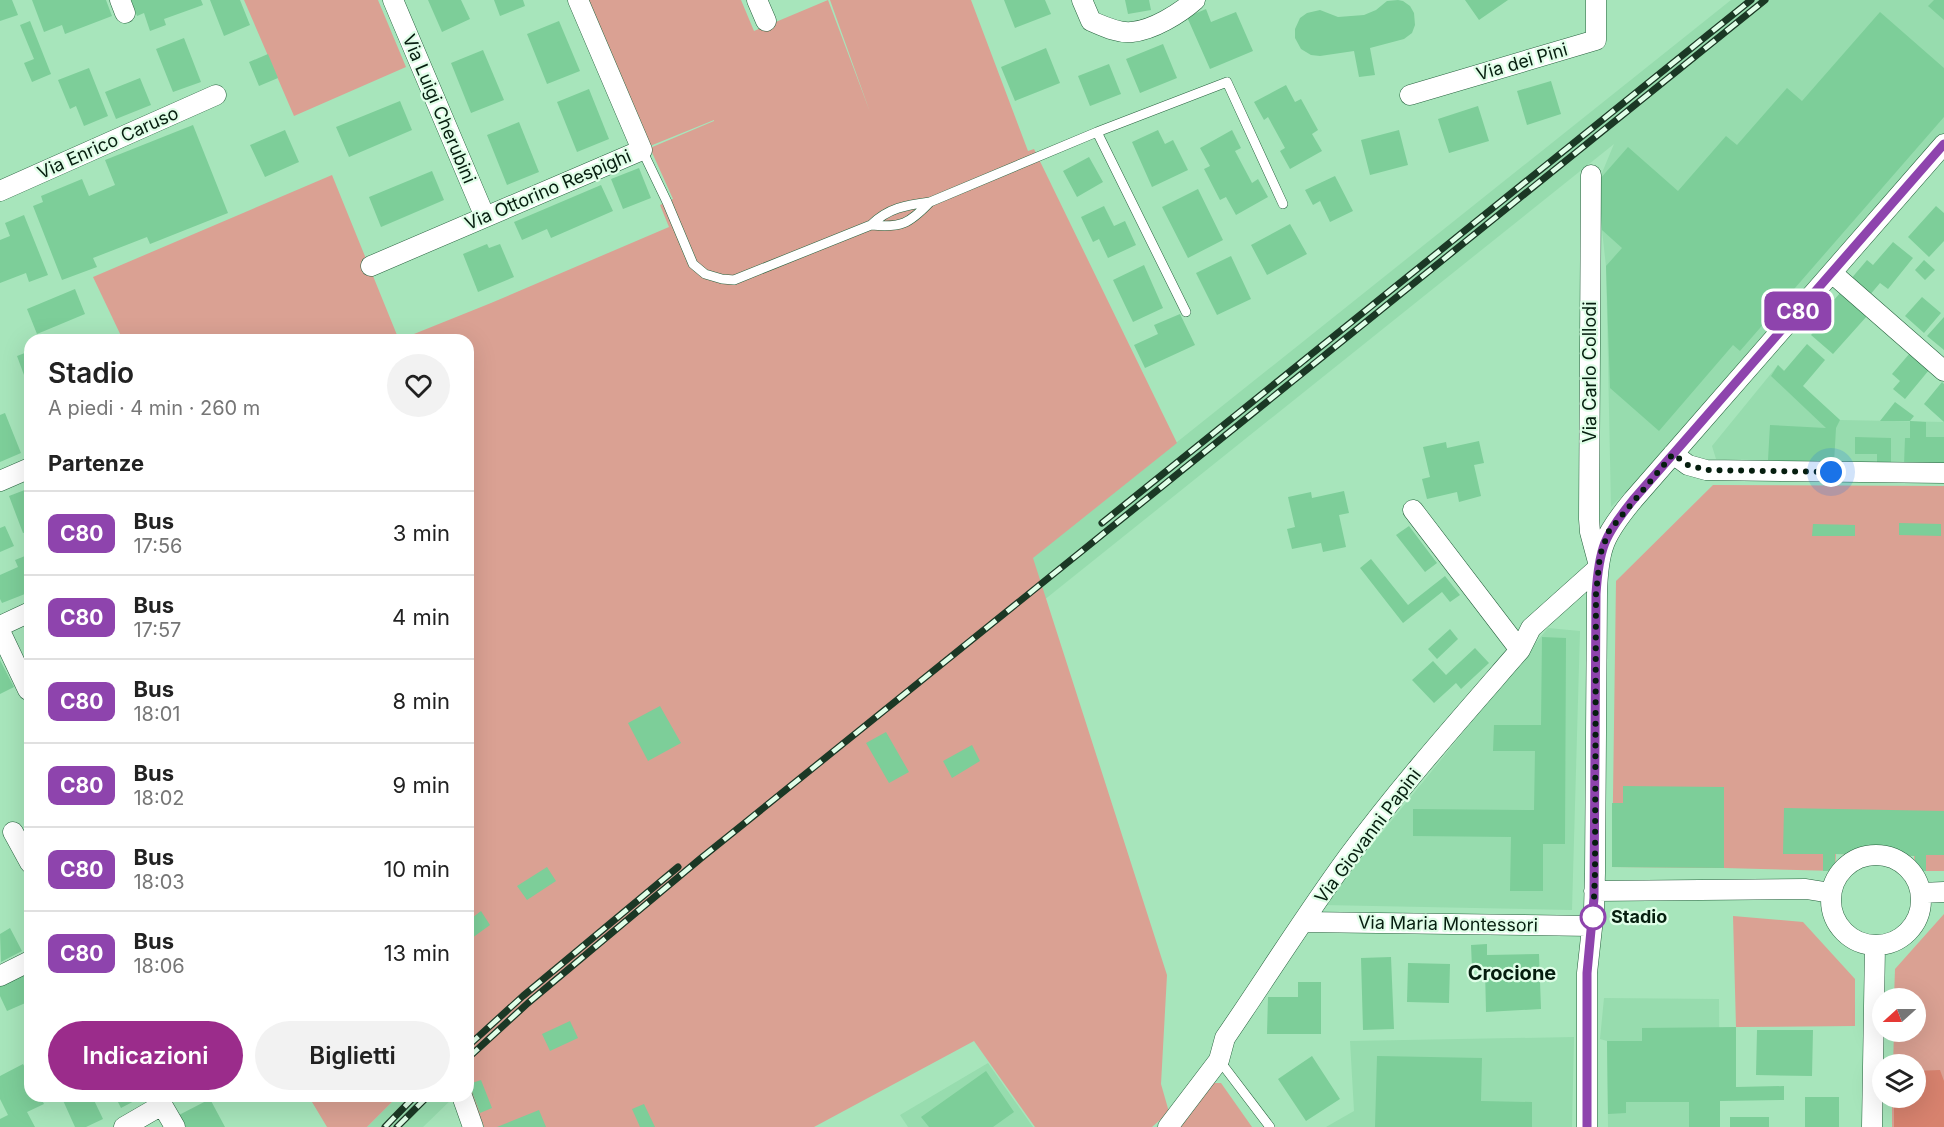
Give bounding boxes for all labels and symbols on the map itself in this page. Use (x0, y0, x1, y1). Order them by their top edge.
street label: Via Luigi Cherubini (399, 31, 480, 186)
street label: Via dei Pini (1474, 39, 1570, 85)
street label: Via Enrico Caruso (34, 102, 181, 183)
street label: Via Ottorino Respighi (462, 145, 634, 234)
line badge: C80 (1764, 292, 1832, 330)
street label: Via Carlo Collodi (1579, 301, 1600, 443)
your location (1816, 457, 1846, 487)
street label: Via Giovanni Papini (1310, 764, 1425, 907)
marker: Stadio (1580, 904, 1606, 930)
place label: Stadio (1611, 906, 1667, 927)
street label: Via Maria Montessori (1358, 911, 1538, 936)
district label: Crocione (1468, 961, 1556, 985)
north arrow (1872, 988, 1926, 1042)

